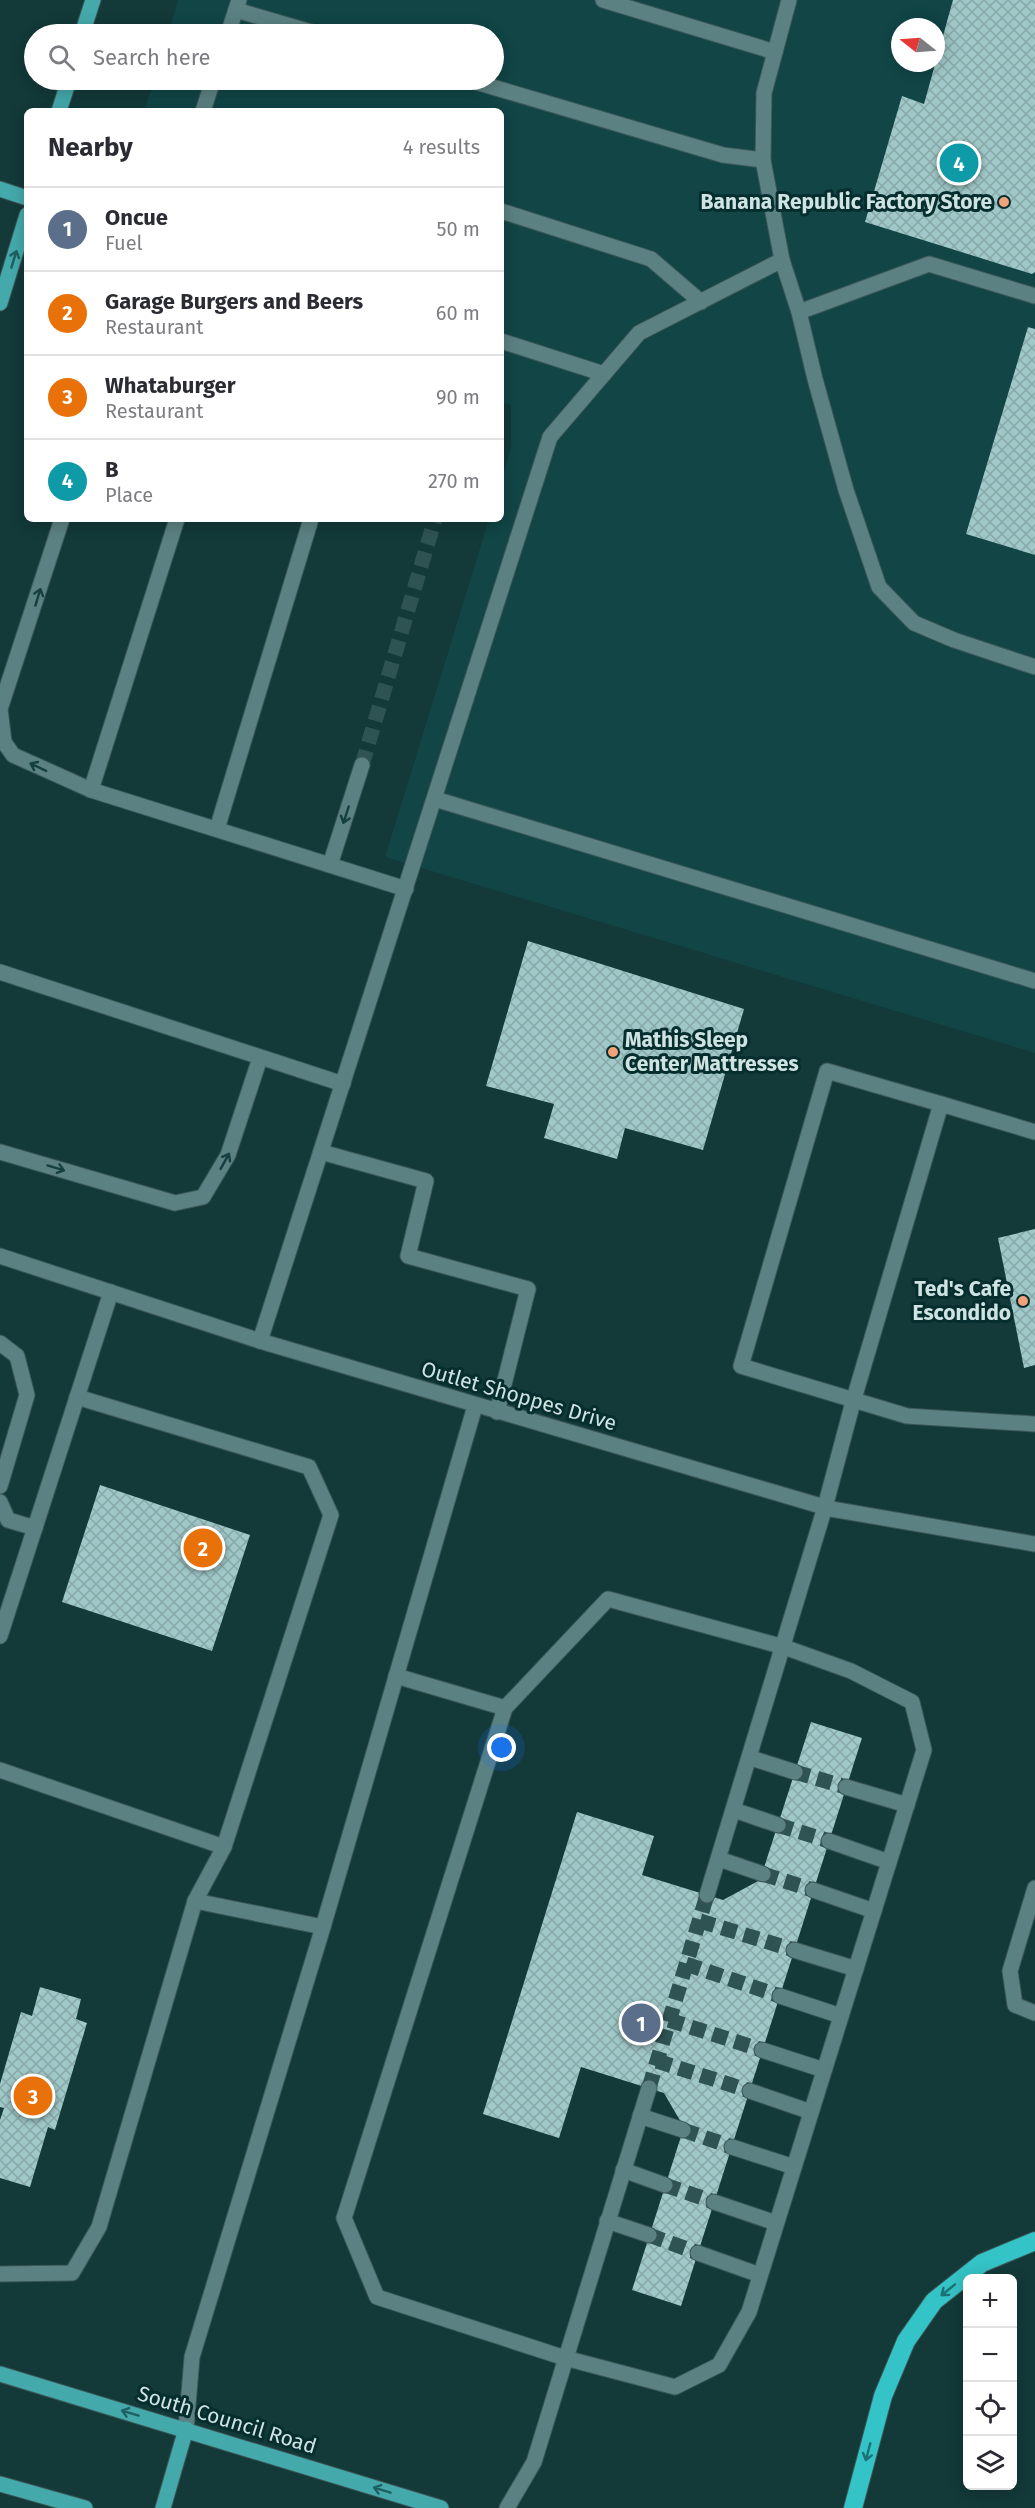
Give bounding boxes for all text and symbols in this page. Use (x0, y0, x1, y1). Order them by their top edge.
north arrow (891, 18, 945, 72)
search box (24, 24, 504, 90)
icon: search (45, 41, 78, 74)
text: Search here (93, 44, 211, 71)
text: Nearby (48, 132, 133, 163)
text: 4 results (403, 135, 480, 159)
pin: 4 (940, 140, 978, 186)
place label: Banana Republic Factory Store (701, 189, 992, 215)
marker: Banana Republic Factory Store (997, 195, 1011, 209)
text: Oncue (105, 204, 168, 231)
text: 1 (63, 217, 72, 241)
text: 50 m (436, 217, 480, 241)
text: Fuel (105, 231, 142, 255)
one-way arrow (9, 250, 20, 269)
text: Garage Burgers and Beers (105, 288, 363, 315)
text: 2 (62, 301, 73, 325)
text: 60 m (436, 301, 480, 325)
text: Restaurant (105, 315, 203, 339)
text: Whataburger (105, 372, 236, 399)
text: 3 (62, 385, 73, 409)
text: 90 m (436, 385, 480, 409)
text: Restaurant (105, 399, 203, 423)
text: B (105, 456, 119, 483)
text: 4 (62, 469, 73, 493)
text: 270 m (428, 469, 480, 493)
text: Place (105, 483, 153, 507)
one-way arrow (33, 588, 44, 607)
one-way arrow (29, 761, 47, 773)
one-way arrow (340, 805, 351, 824)
place label: Mathis Sleep Center Mattresses (625, 1027, 799, 1077)
marker: Mathis Sleep Center Mattresses (606, 1045, 620, 1059)
one-way arrow (220, 1152, 231, 1170)
one-way arrow (46, 1163, 65, 1174)
place label: Ted's Cafe Escondido (913, 1276, 1011, 1326)
marker: Ted's Cafe Escondido (1016, 1294, 1030, 1308)
street label: Outlet Shoppes Drive (418, 1356, 620, 1436)
pin: 2 (184, 1526, 222, 1570)
your location (487, 1733, 516, 1762)
pin: 1 (622, 2000, 660, 2046)
pin: 3 (14, 2074, 52, 2118)
map controls (963, 2274, 1017, 2490)
button: + (963, 2274, 1017, 2328)
one-way arrow (941, 2283, 956, 2297)
button: − (963, 2328, 1017, 2382)
street label: South Council Road (134, 2380, 320, 2460)
button: locate (963, 2382, 1017, 2436)
one-way arrow (121, 2407, 140, 2418)
button: layers (963, 2436, 1017, 2490)
one-way arrow (862, 2442, 873, 2461)
one-way arrow (373, 2484, 392, 2495)

